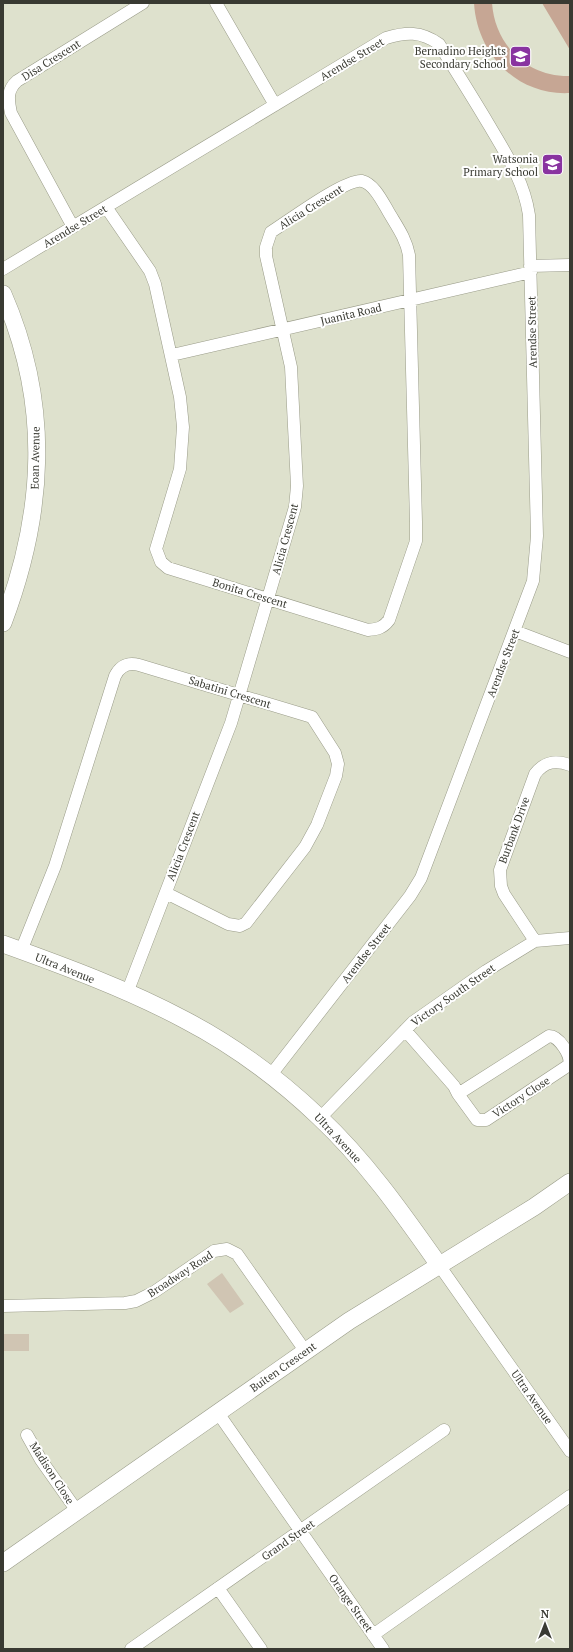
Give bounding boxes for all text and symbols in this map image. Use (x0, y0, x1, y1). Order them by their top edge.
street label: Arendse Street (317, 34, 387, 84)
street label: Disa Crescent (19, 36, 83, 84)
place label: Bernadino Heights Secondary School (415, 44, 506, 71)
school or university icon: Bernadino Heights Secondary School (508, 44, 534, 70)
place label: Watsonia Primary School (463, 152, 538, 179)
school or university icon: Watsonia Primary School (540, 152, 566, 178)
street label: Alicia Crescent (276, 182, 346, 232)
street label: Arendse Street (40, 201, 110, 251)
street label: Arendse Street (524, 296, 540, 368)
street label: Juanita Road (319, 300, 383, 328)
street label: Eoan Avenue (27, 426, 43, 490)
street label: Alicia Crescent (269, 502, 301, 576)
street label: Bonita Crescent (211, 575, 289, 611)
street label: Arendse Street (484, 627, 522, 699)
street label: Sabatini Crescent (187, 673, 273, 711)
street label: Burbank Drive (495, 794, 533, 865)
street label: Alicia Crescent (163, 809, 203, 883)
street label: Arendse Street (338, 920, 394, 986)
street label: Ultra Avenue (33, 950, 97, 986)
street label: Victory South Street (408, 961, 498, 1029)
street label: Victory Close (490, 1073, 553, 1121)
street label: Ultra Avenue (311, 1110, 365, 1166)
street label: Broadway Road (145, 1248, 215, 1300)
street label: Buiten Crescent (247, 1339, 319, 1395)
street label: Ultra Avenue (508, 1367, 556, 1427)
street label: Madison Close (27, 1439, 78, 1507)
street label: Grand Street (259, 1516, 317, 1564)
street label: Orange Street (326, 1571, 376, 1635)
north arrow (525, 1604, 565, 1644)
text: N (541, 1607, 550, 1621)

